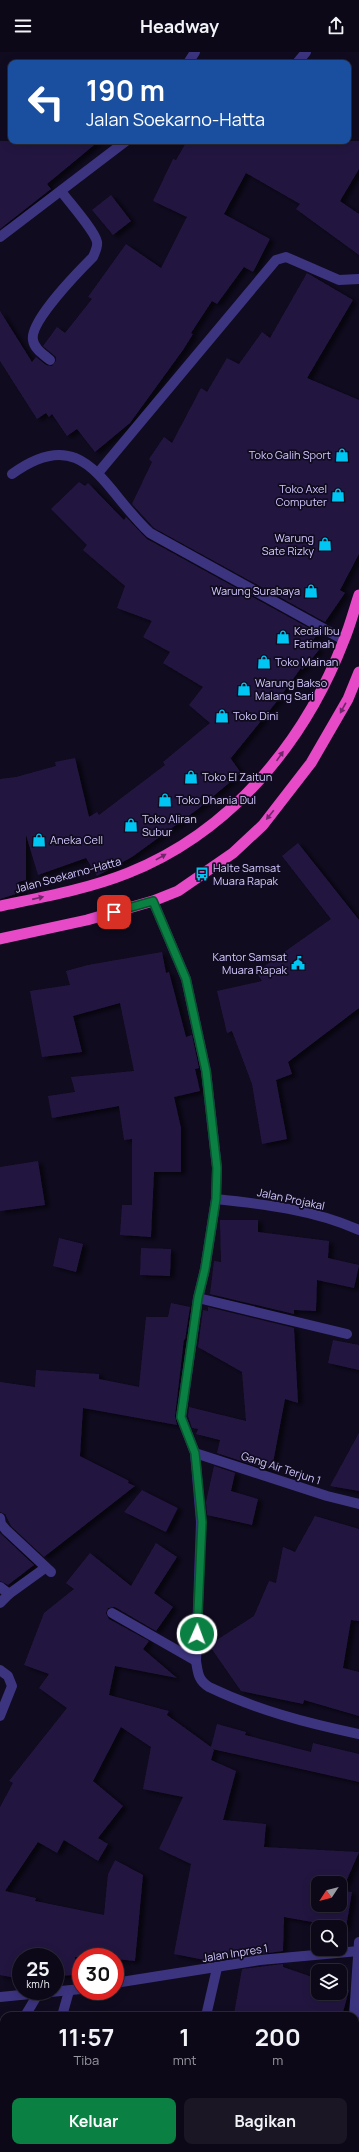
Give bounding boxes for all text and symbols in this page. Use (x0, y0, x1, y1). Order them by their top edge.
text: Headway (140, 14, 219, 38)
icon: menu (12, 15, 34, 37)
icon: share (325, 15, 347, 37)
text: 190 m (86, 71, 165, 109)
icon: left (20, 76, 72, 128)
text: Jalan Soekarno-Hatta (86, 107, 265, 131)
place label: Toko Galih Sport (249, 447, 331, 462)
shop icon: Toko Galih Sport (334, 447, 350, 463)
place label: Toko Axel Computer (276, 481, 327, 509)
shop icon: Toko Axel Computer (330, 487, 346, 503)
place label: Warung Sate Rizky (262, 530, 314, 558)
shop icon: Warung Sate Rizky (317, 536, 333, 552)
place label: Warung Surabaya (211, 583, 300, 598)
shop icon: Warung Surabaya (303, 583, 319, 599)
place label: Kedai Ibu Fatimah (294, 623, 340, 651)
shop icon: Kedai Ibu Fatimah (275, 629, 291, 645)
shop icon: Toko Mainan (256, 654, 272, 670)
place label: Toko Mainan (275, 654, 338, 669)
place label: Warung Bakso Malang Sari (255, 675, 328, 703)
shop icon: Warung Bakso Malang Sari (236, 681, 252, 697)
one-way arrow (340, 702, 347, 713)
shop icon: Toko Dini (214, 708, 230, 724)
place label: Toko Dini (233, 708, 278, 723)
one-way arrow (276, 750, 284, 761)
shop icon: Toko El Zaitun (183, 769, 199, 785)
place label: Toko El Zaitun (202, 769, 272, 784)
shop icon: Toko Dhania Dul (157, 792, 173, 808)
place label: Toko Dhania Dul (176, 792, 256, 807)
one-way arrow (266, 810, 275, 820)
place label: Toko Aliran Subur (142, 811, 197, 839)
shop icon: Toko Aliran Subur (123, 817, 139, 833)
shop icon: Aneka Cell (31, 832, 47, 848)
place label: Aneka Cell (50, 832, 103, 847)
street label: Jalan Soekarno-Hatta (13, 853, 123, 896)
one-way arrow (155, 853, 167, 860)
place label: Halte Samsat Muara Rapak (213, 860, 281, 888)
bus stop icon: Halte Samsat Muara Rapak (194, 866, 210, 882)
one-way arrow (32, 894, 44, 900)
pin (97, 895, 131, 929)
icon: arrive (103, 901, 125, 923)
place label: Kantor Samsat Muara Rapak (212, 949, 288, 977)
public building icon: Kantor Samsat Muara Rapak (290, 955, 306, 971)
street label: Jalan Projakal (256, 1184, 326, 1213)
street label: Gang Air Terjun 1 (239, 1448, 323, 1488)
position arrow (176, 1613, 218, 1655)
north arrow (311, 1876, 347, 1912)
map controls (311, 1876, 347, 2000)
button: search (311, 1920, 347, 1956)
street label: Jalan Inpres 1 (201, 1940, 269, 1965)
speed limit sign: 30 (72, 1948, 124, 2000)
text: 25 (26, 1955, 50, 1982)
button: layers (311, 1964, 347, 2000)
text: km/h (26, 1977, 50, 1991)
text: 11:57 (58, 2020, 114, 2053)
text: 1 (179, 2020, 190, 2053)
text: 200 (255, 2020, 301, 2053)
text: Tiba (73, 2051, 99, 2069)
text: mnt (173, 2051, 197, 2069)
text: m (272, 2051, 283, 2069)
button: Keluar (12, 2098, 176, 2144)
button: Bagikan (184, 2098, 347, 2144)

